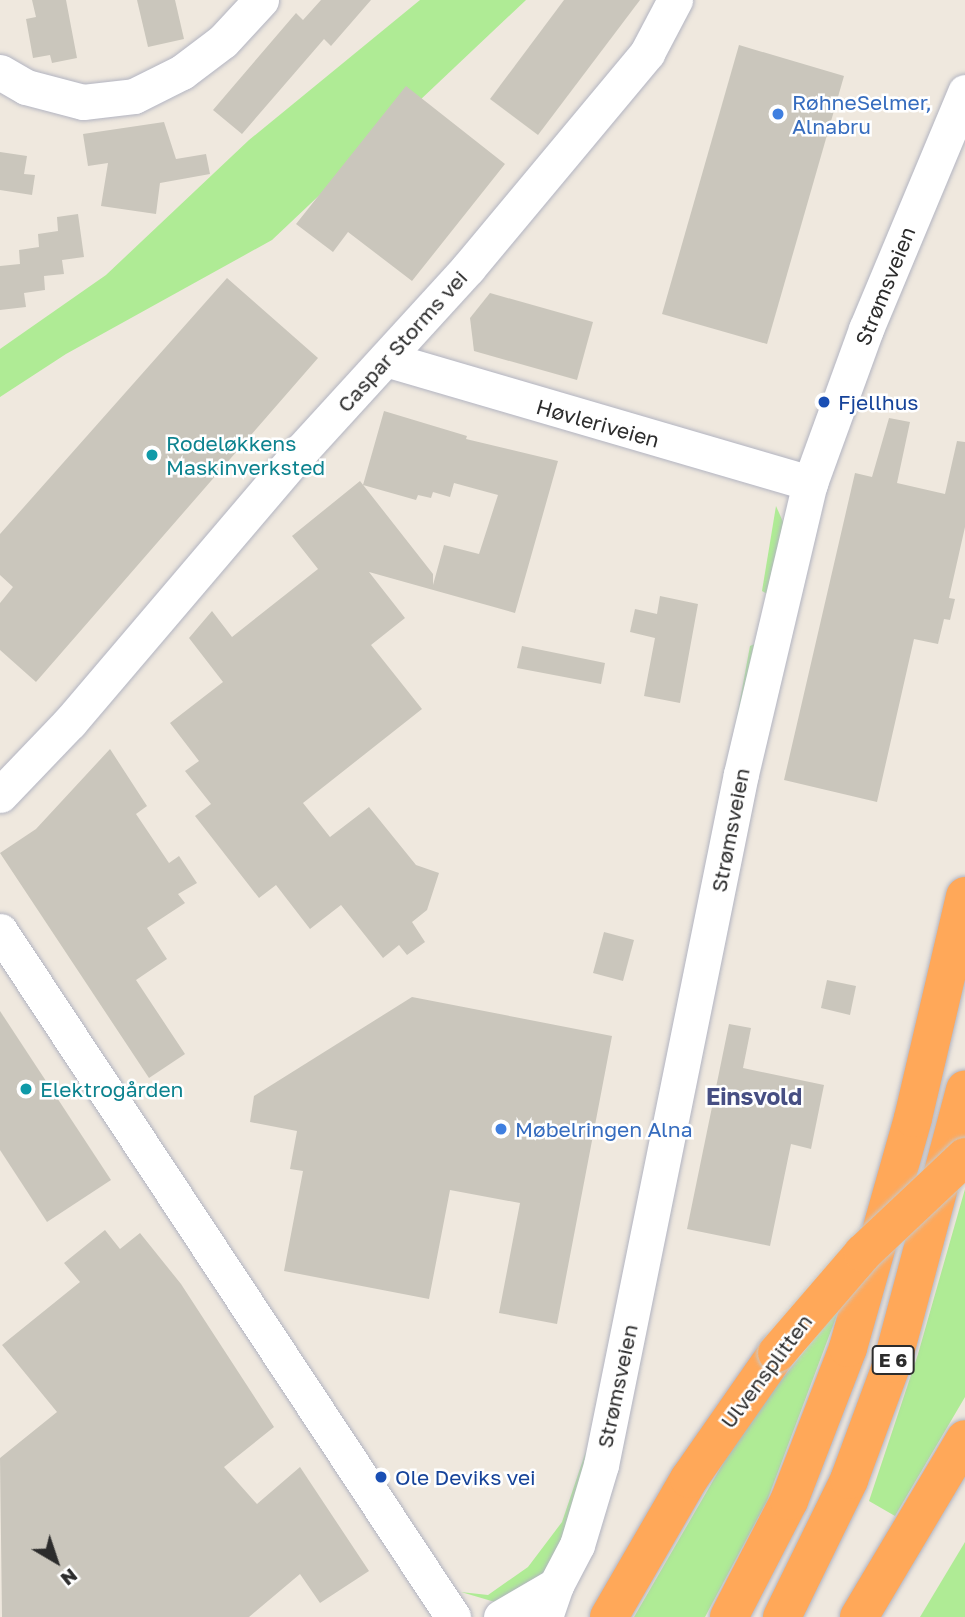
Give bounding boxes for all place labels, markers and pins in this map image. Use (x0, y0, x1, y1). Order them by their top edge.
place label: RøhneSelmer, Alnabru (792, 89, 932, 139)
marker: RøhneSelmer, Alnabru (770, 106, 786, 122)
place label: Fjellhus (838, 389, 918, 415)
marker: Fjellhus (816, 394, 832, 410)
place label: Rodeløkkens Maskinverksted (166, 430, 325, 480)
marker: Rodeløkkens Maskinverksted (144, 447, 160, 463)
place label: Elektrogården (40, 1076, 184, 1102)
marker: Elektrogården (18, 1081, 34, 1097)
place label: Møbelringen Alna (515, 1116, 693, 1142)
marker: Møbelringen Alna (493, 1121, 509, 1137)
place label: Ole Deviks vei (395, 1464, 536, 1490)
marker: Ole Deviks vei (373, 1469, 389, 1485)

